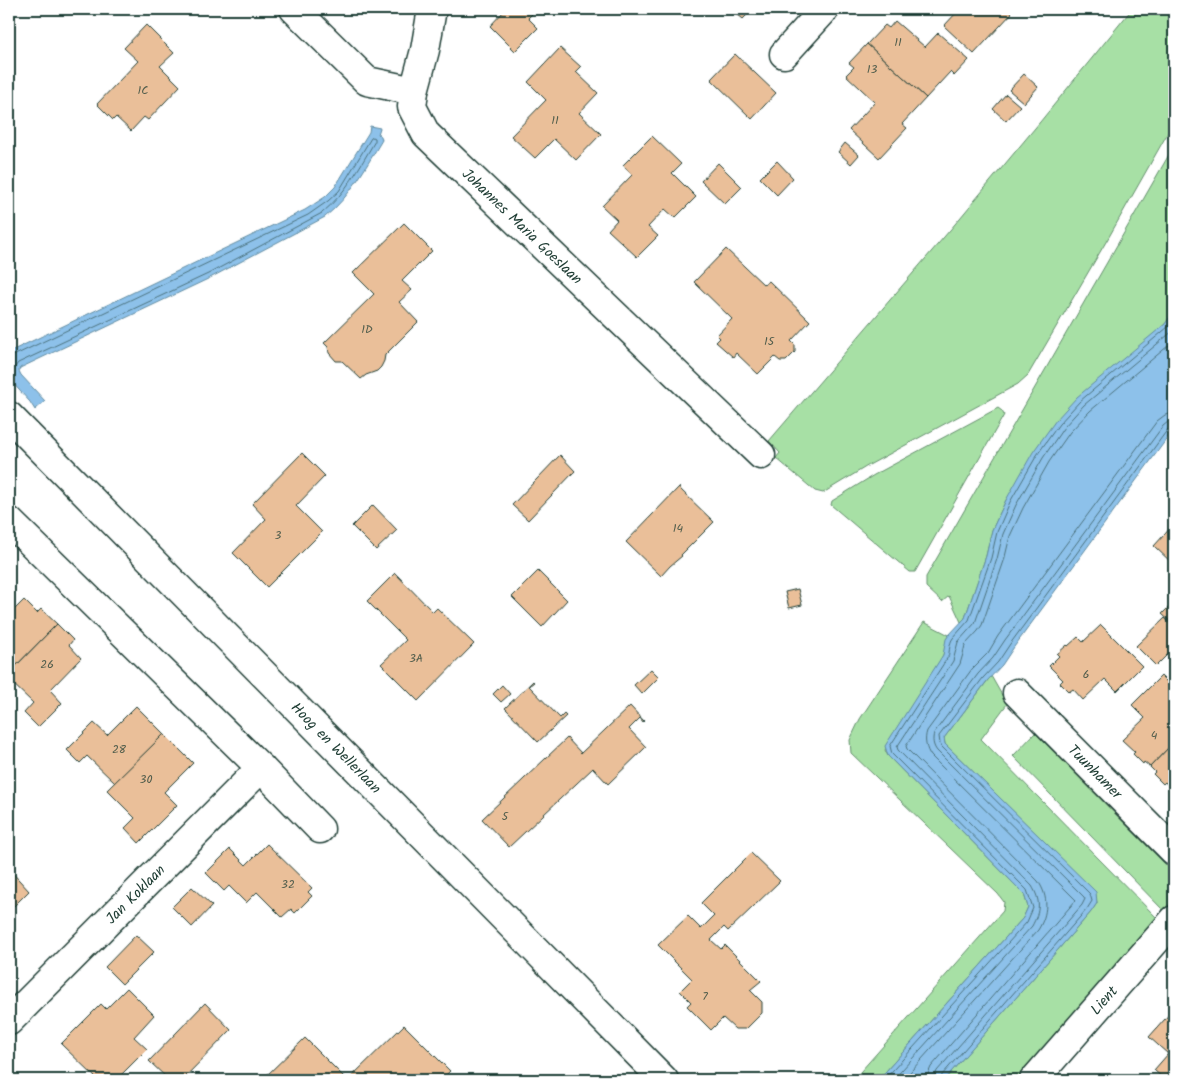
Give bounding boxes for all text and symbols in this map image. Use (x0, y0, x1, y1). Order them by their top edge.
house number: 11 (894, 33, 902, 52)
house number: 13 (867, 60, 877, 79)
house number: 1C (138, 81, 148, 100)
house number: 11 (551, 111, 559, 130)
street label: Johannes Maria Goeslaan (456, 163, 588, 291)
house number: 1D (361, 320, 373, 339)
house number: 15 (764, 332, 776, 351)
house number: 14 (673, 519, 684, 538)
house number: 3 (275, 526, 282, 545)
house number: 3A (409, 649, 423, 668)
house number: 26 (40, 655, 54, 674)
house number: 6 (1083, 665, 1089, 684)
street label: Hoog en Wellerlaan (285, 697, 387, 800)
house number: 4 (1151, 726, 1158, 745)
street label: Tuunhamer (1062, 739, 1128, 806)
house number: 28 (112, 740, 127, 759)
house number: 30 (140, 770, 152, 789)
house number: 5 (502, 807, 510, 826)
street label: Jan Koklaan (101, 859, 172, 930)
house number: 32 (281, 875, 295, 894)
street label: Lient (1085, 981, 1124, 1021)
house number: 7 (702, 987, 708, 1006)

